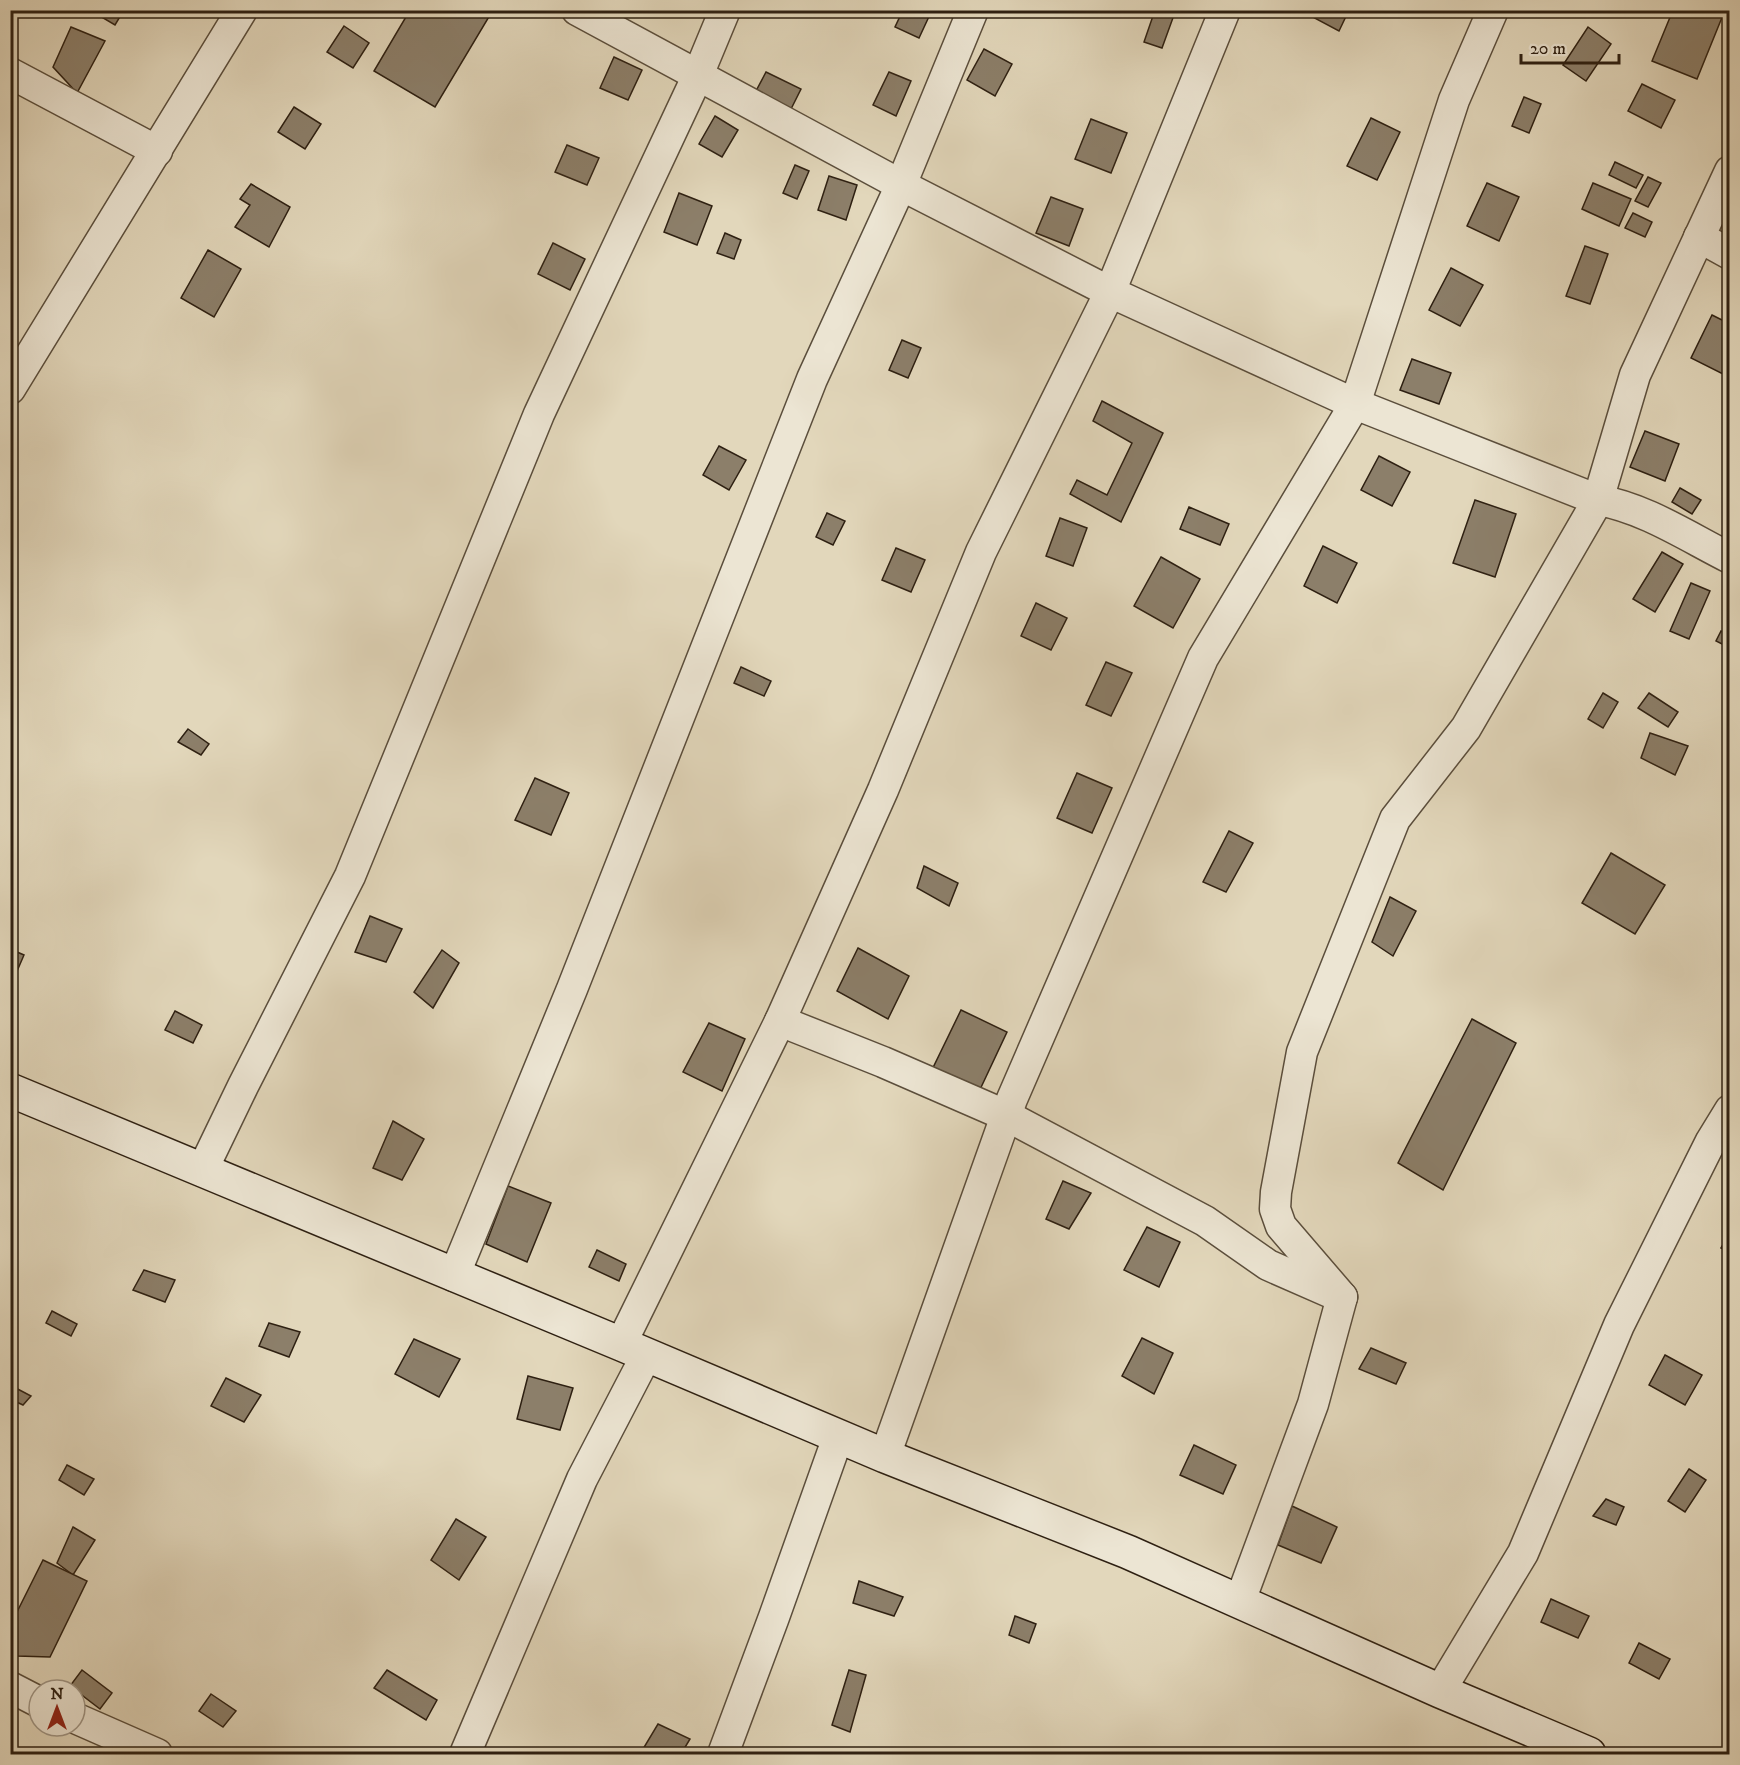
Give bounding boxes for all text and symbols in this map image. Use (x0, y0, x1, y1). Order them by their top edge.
scale bar (1521, 27, 1618, 65)
text: 20 m (1530, 38, 1566, 60)
north arrow (27, 1678, 87, 1738)
text: N (50, 1684, 64, 1704)

